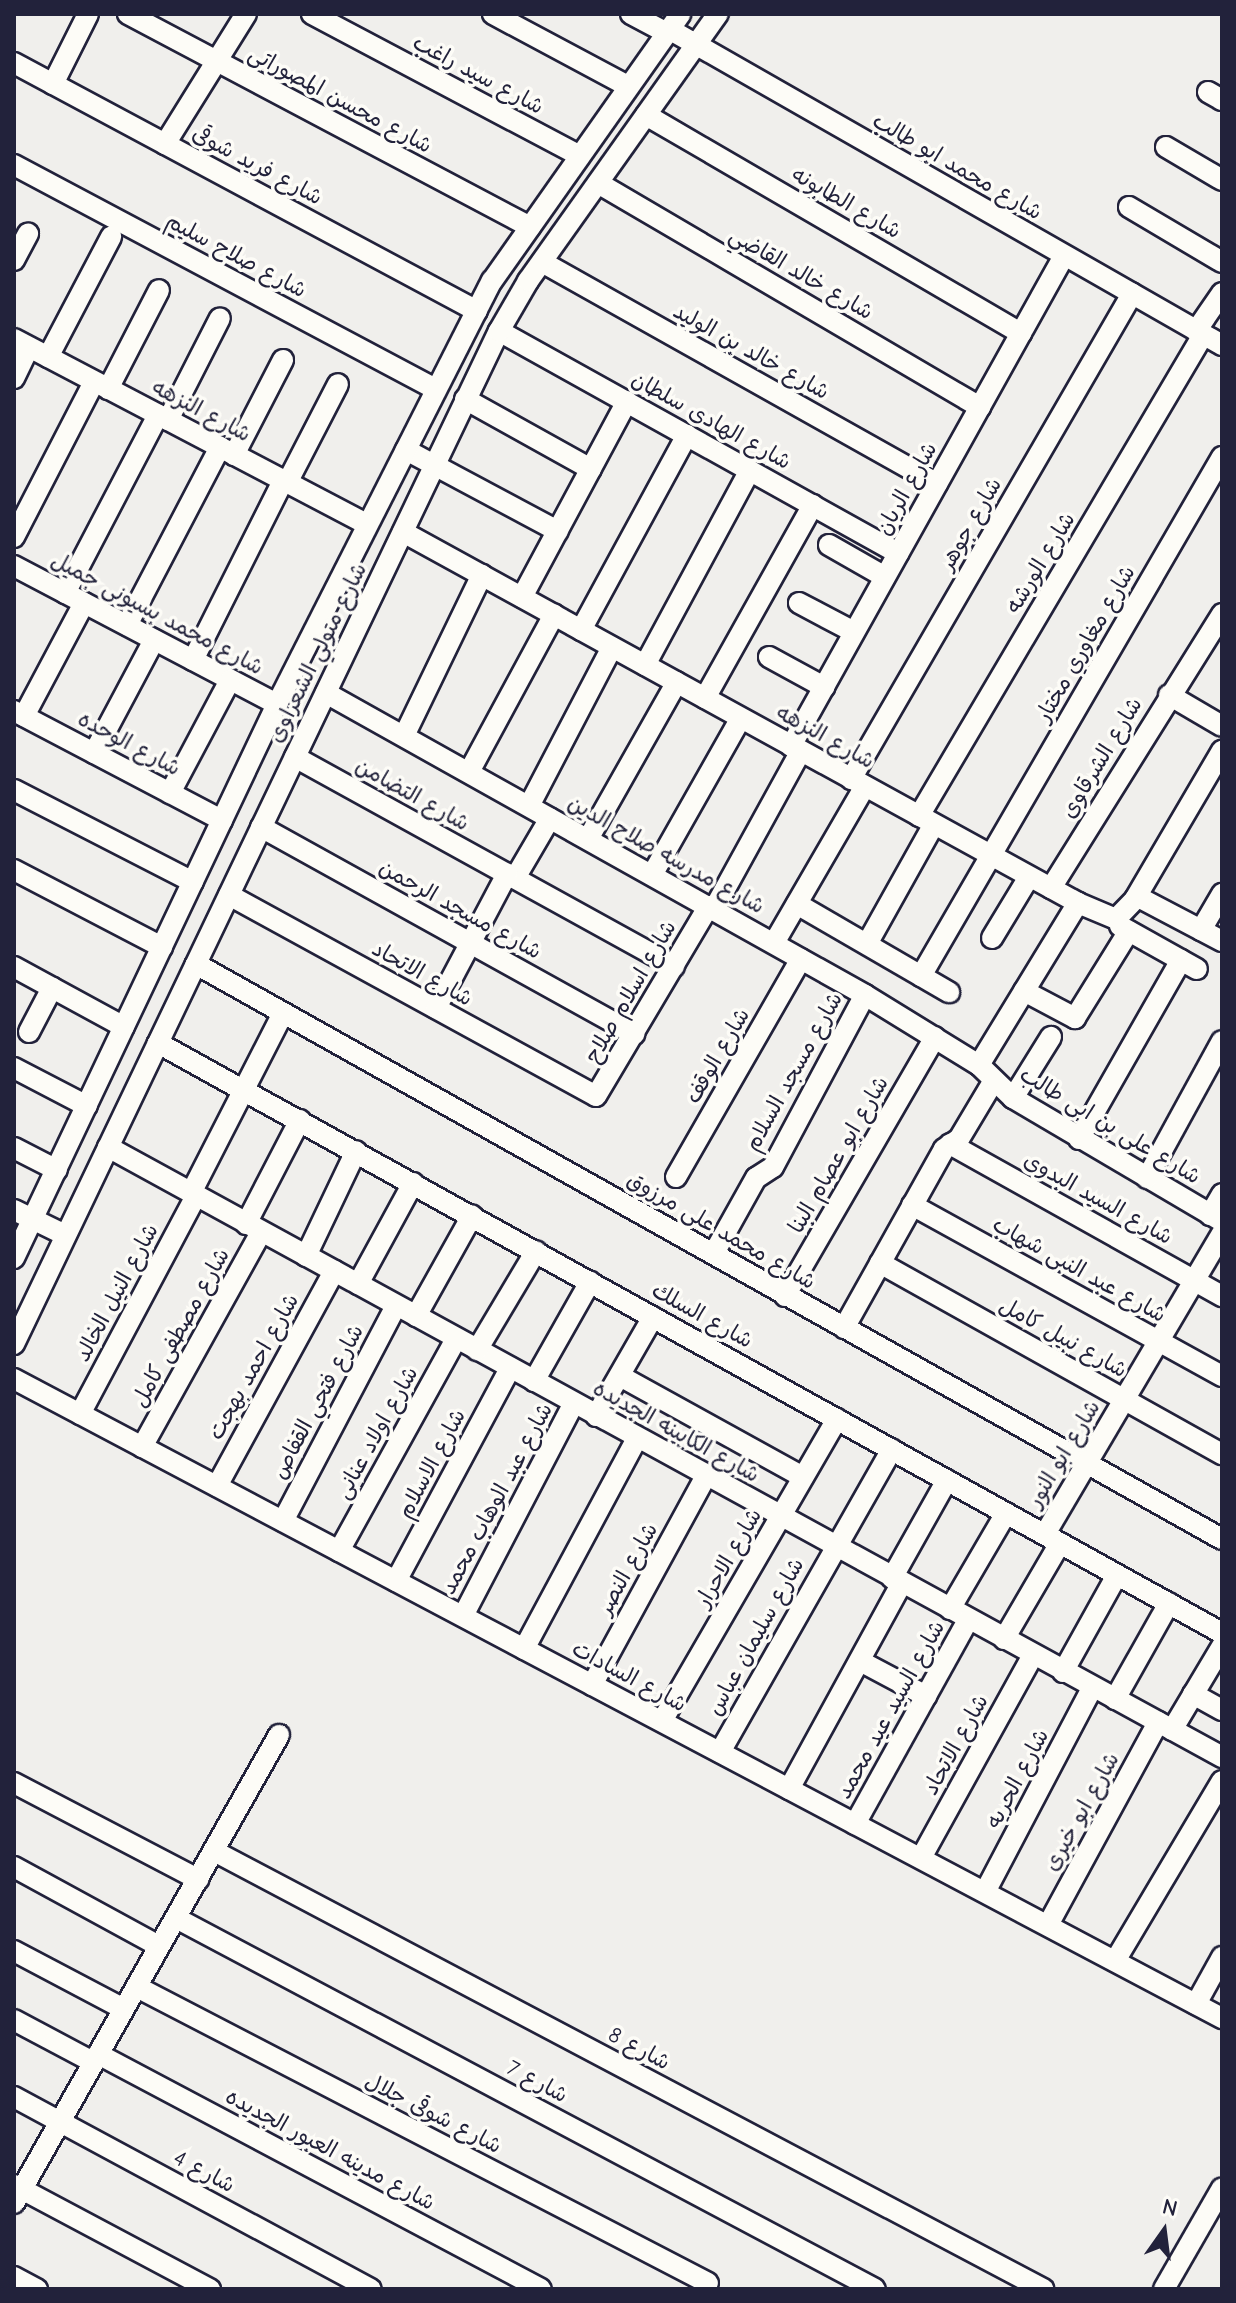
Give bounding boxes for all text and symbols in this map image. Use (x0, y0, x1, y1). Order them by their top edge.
street label: شارع سيد راغب (408, 29, 548, 121)
street label: شارع محسن المصوراتى (244, 40, 436, 160)
street label: شارع محمد ابو طالب (868, 108, 1046, 226)
street label: شارع فريد شوقى (187, 121, 327, 211)
street label: شارع الطابونه (786, 161, 906, 245)
street label: شارع صلاح سليم (161, 208, 311, 304)
street label: شارع خالد القاضي (724, 222, 878, 326)
street label: شارع خالد بن الوليد (668, 298, 834, 406)
street label: شارع الهادى سلطان (627, 366, 795, 476)
street label: شارع النزهه (147, 374, 255, 448)
street label: شارع الريان (871, 438, 943, 540)
street label: شارع جوهر (934, 473, 1008, 575)
street label: شارع الورشه (1001, 508, 1081, 618)
street label: شارع محمد بسيونى جميل (47, 547, 267, 681)
street label: شارع متولي الشعراوى (263, 559, 373, 747)
street label: شارع مغاوري مختار (1030, 561, 1142, 727)
street label: شارع الشرقاوى (1056, 693, 1148, 823)
street label: شارع النزهه (771, 699, 879, 775)
street label: شارع الوحده (73, 706, 185, 782)
street label: شارع التضامن (351, 753, 473, 837)
street label: شارع مدرسه صلاح الدين (563, 790, 769, 920)
street label: شارع مسجد الرحمن (374, 854, 546, 966)
street label: شارع اسلام صلاح (580, 916, 682, 1068)
street label: شارع الاتحاد (367, 936, 477, 1012)
street label: شارع مسجد السلام (739, 988, 849, 1156)
street label: شارع الوقف (680, 1004, 756, 1108)
street label: شارع على بن ابى طالب (1015, 1062, 1205, 1190)
street label: شارع ابو عصام البنا (783, 1072, 895, 1238)
street label: شارع السيد البدوى (1019, 1147, 1177, 1251)
street label: شارع محمد على مرزوق (622, 1166, 820, 1296)
street label: شارع عبد النبى شهاب (988, 1211, 1170, 1329)
street label: شارع النيل الخالد (70, 1219, 164, 1367)
street label: شارع مصطفى كامل (126, 1244, 236, 1412)
street label: شارع السلك (647, 1277, 757, 1355)
street label: شارع احمد بهجت (203, 1289, 305, 1445)
street label: شارع نبيل كامل (995, 1292, 1131, 1384)
street label: شارع فتحي القفاص (266, 1320, 370, 1484)
street label: شارع اولاد عنانى (330, 1362, 424, 1504)
street label: شارع الكابينه الجديده (588, 1375, 764, 1489)
street label: شارع ابو النور (1022, 1396, 1106, 1512)
street label: شارع عبد الوهاب محمد (435, 1399, 559, 1599)
street label: شارع الاسلام (392, 1405, 472, 1523)
street label: شارع الاحرار (690, 1504, 768, 1612)
street label: شارع النصر (592, 1519, 664, 1619)
street label: شارع سليمان عباس (702, 1554, 810, 1720)
street label: شارع السيد عيد محمد (831, 1616, 951, 1804)
street label: شارع السادات (567, 1636, 691, 1718)
street label: شارع الاتحاد (918, 1690, 994, 1800)
street label: شارع الحريه (981, 1725, 1055, 1833)
street label: شارع ابو خيرى (1039, 1748, 1125, 1876)
street label: شارع 8 (604, 2022, 674, 2076)
street label: شارع 7 (502, 2055, 572, 2109)
street label: شارع شوقى جلال (360, 2068, 506, 2160)
street label: شارع مدينه العبور الجديده (221, 2084, 439, 2216)
street label: شارع 4 (169, 2145, 239, 2199)
north arrow (1124, 2191, 1204, 2271)
text: N (1160, 2193, 1180, 2222)

